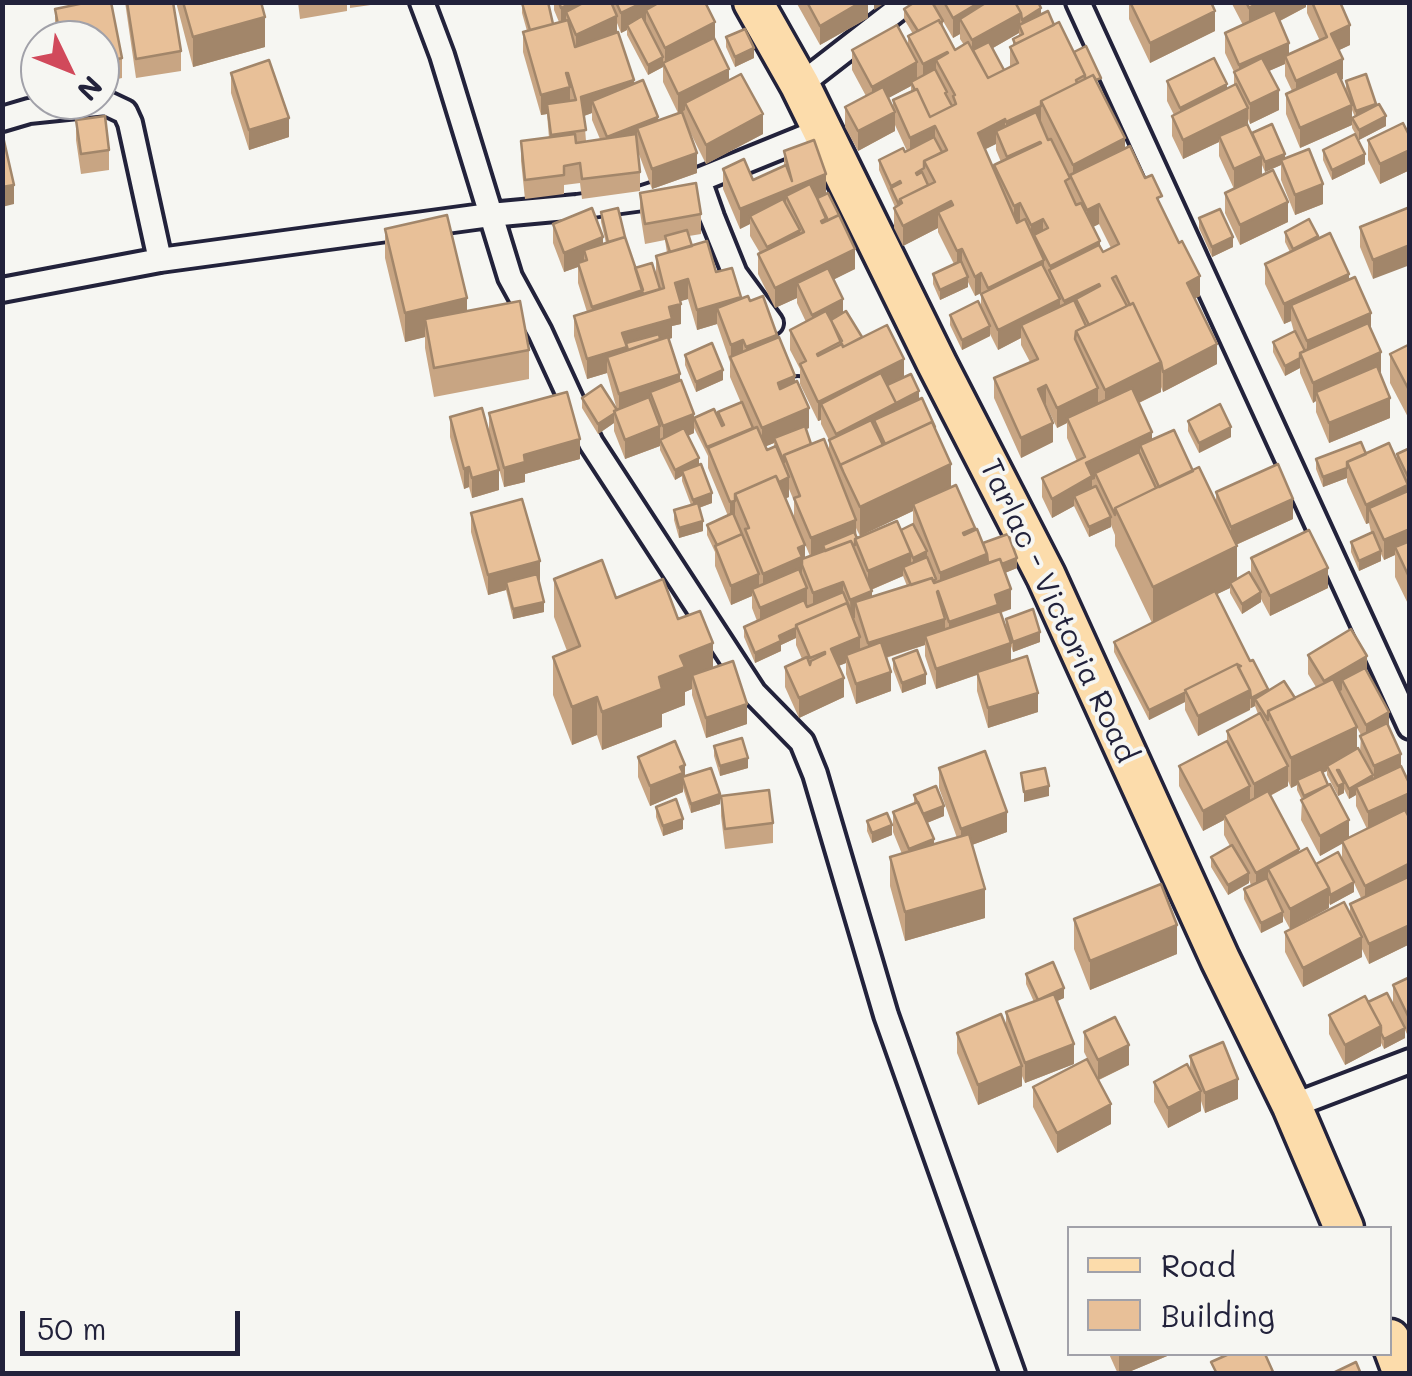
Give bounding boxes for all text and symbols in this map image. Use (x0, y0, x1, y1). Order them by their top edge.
north arrow (20, 20, 120, 120)
text: N (70, 69, 111, 109)
street label: Tarlac - Victoria Road (972, 454, 1144, 768)
legend (1067, 1226, 1392, 1356)
text: Road (1161, 1245, 1236, 1285)
scale bar (25, 1291, 245, 1353)
text: Building (1161, 1295, 1275, 1335)
text: 50 m (37, 1308, 107, 1348)

